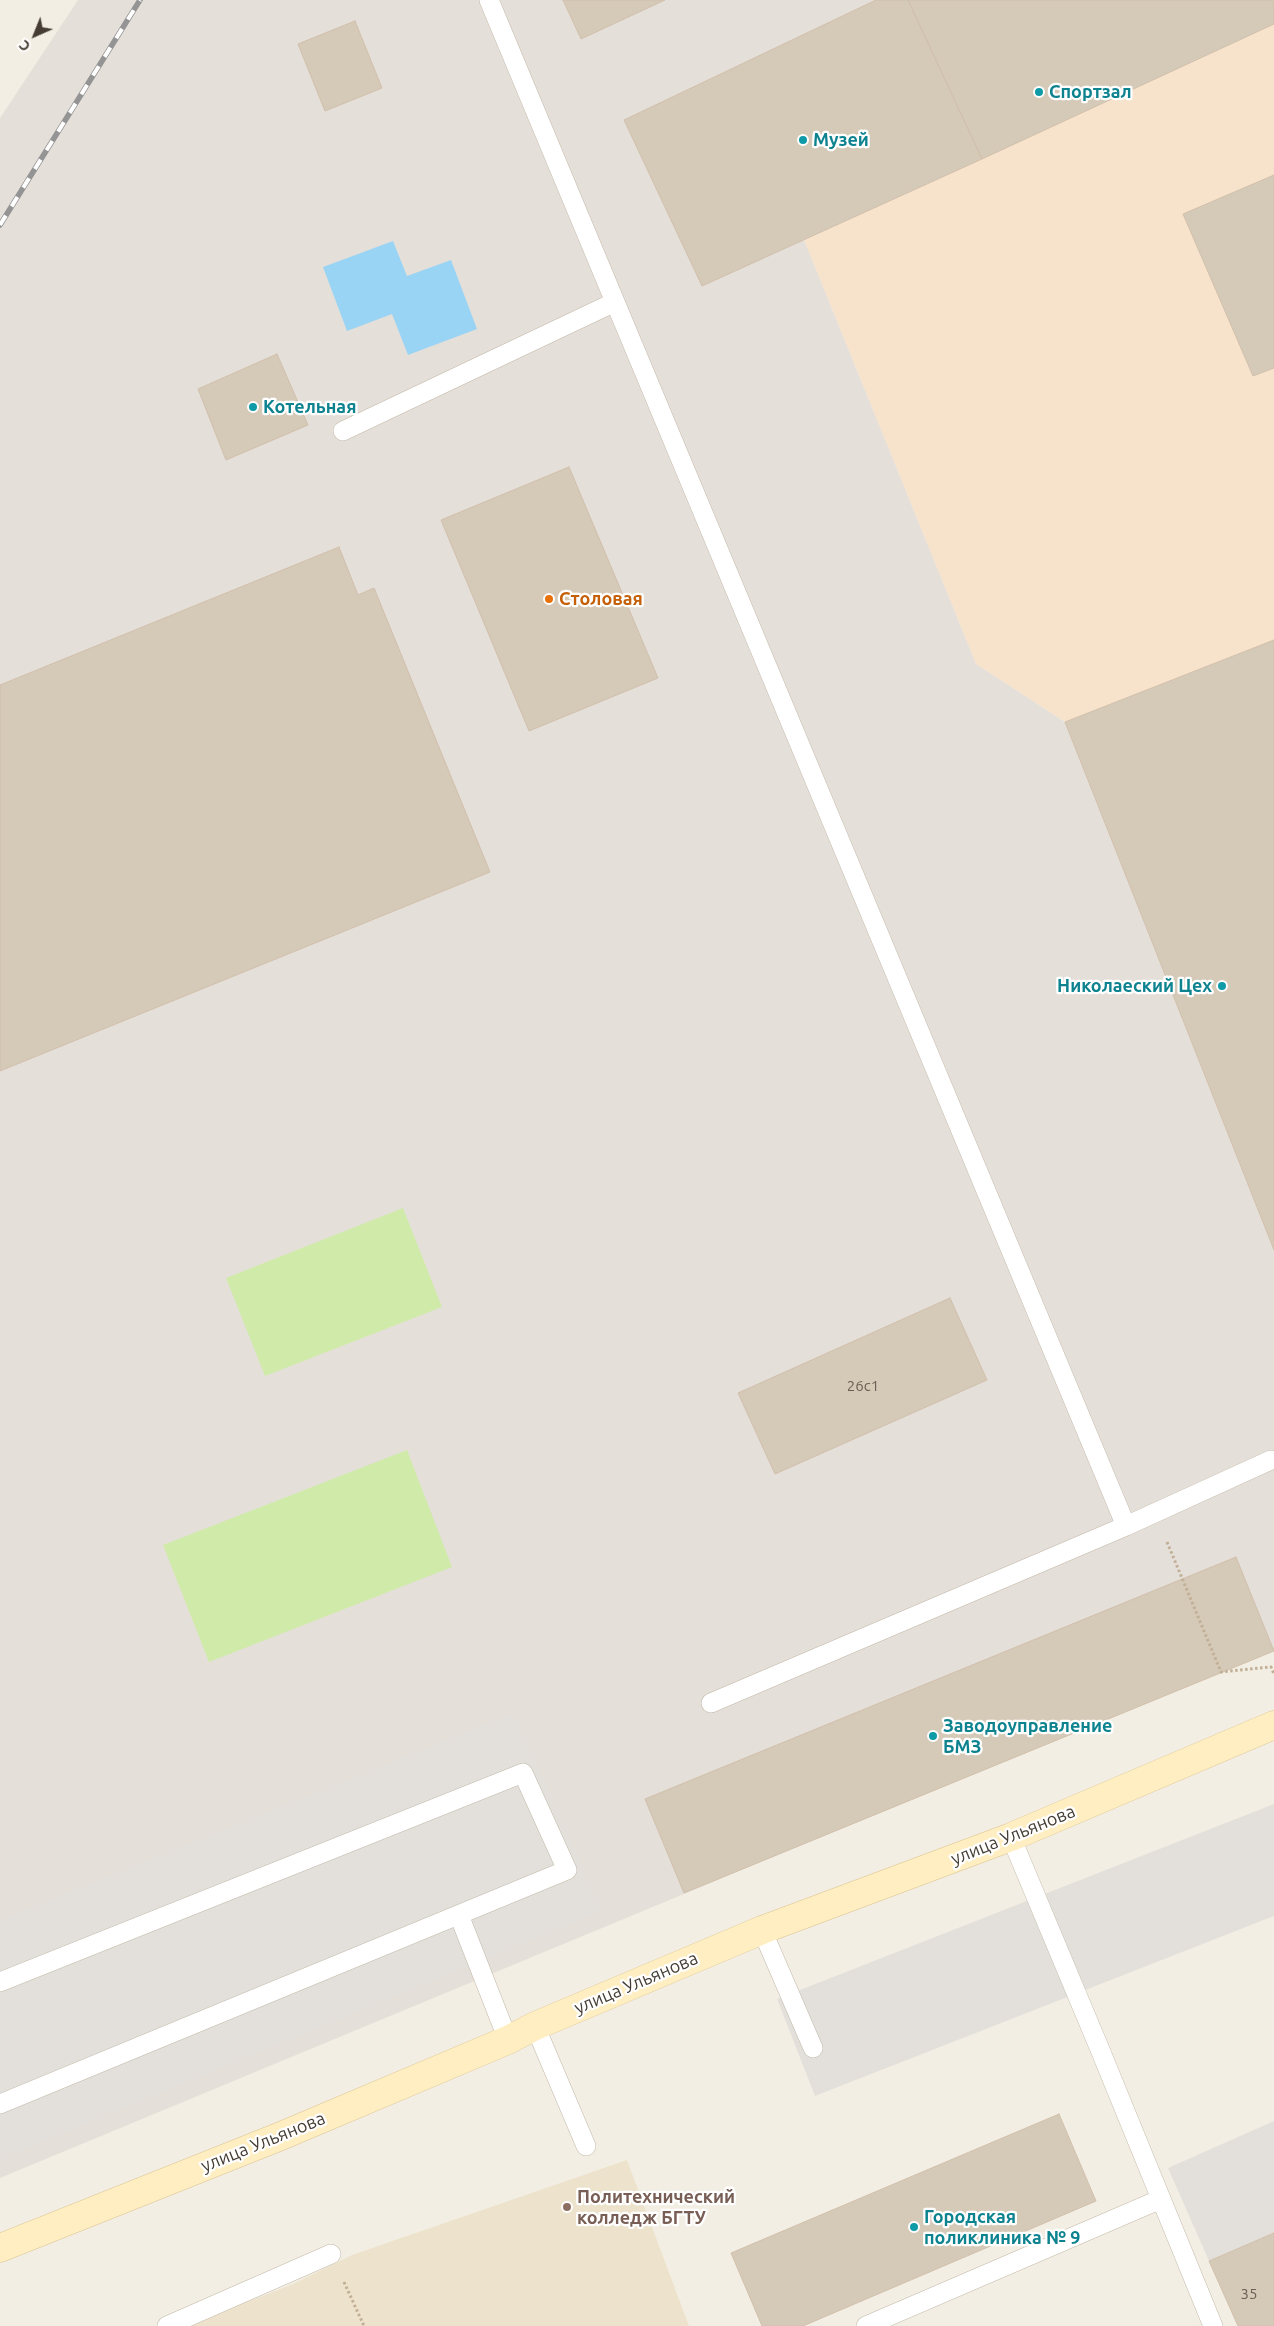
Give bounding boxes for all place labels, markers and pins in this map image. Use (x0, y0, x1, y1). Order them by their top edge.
place label: Спортзал (1049, 81, 1132, 103)
marker: Спортзал (1033, 86, 1045, 98)
place label: Музей (813, 129, 869, 151)
marker: Музей (797, 134, 809, 146)
place label: Котельная (263, 396, 356, 418)
marker: Котельная (247, 401, 259, 413)
place label: Столовая (559, 588, 643, 610)
marker: Столовая (543, 593, 555, 605)
place label: Николаеский Цех (1057, 975, 1212, 997)
marker: Николаеский Цех (1216, 980, 1228, 992)
place label: Заводоуправление БМЗ (943, 1715, 1112, 1758)
marker: Заводоуправление БМЗ (927, 1730, 939, 1742)
place label: Политехнический колледж БГТУ (577, 2186, 735, 2228)
marker: Политехнический колледж БГТУ (561, 2201, 573, 2213)
place label: Городская поликлиника № 9 (924, 2206, 1080, 2248)
marker: Городская поликлиника № 9 (908, 2221, 920, 2233)

